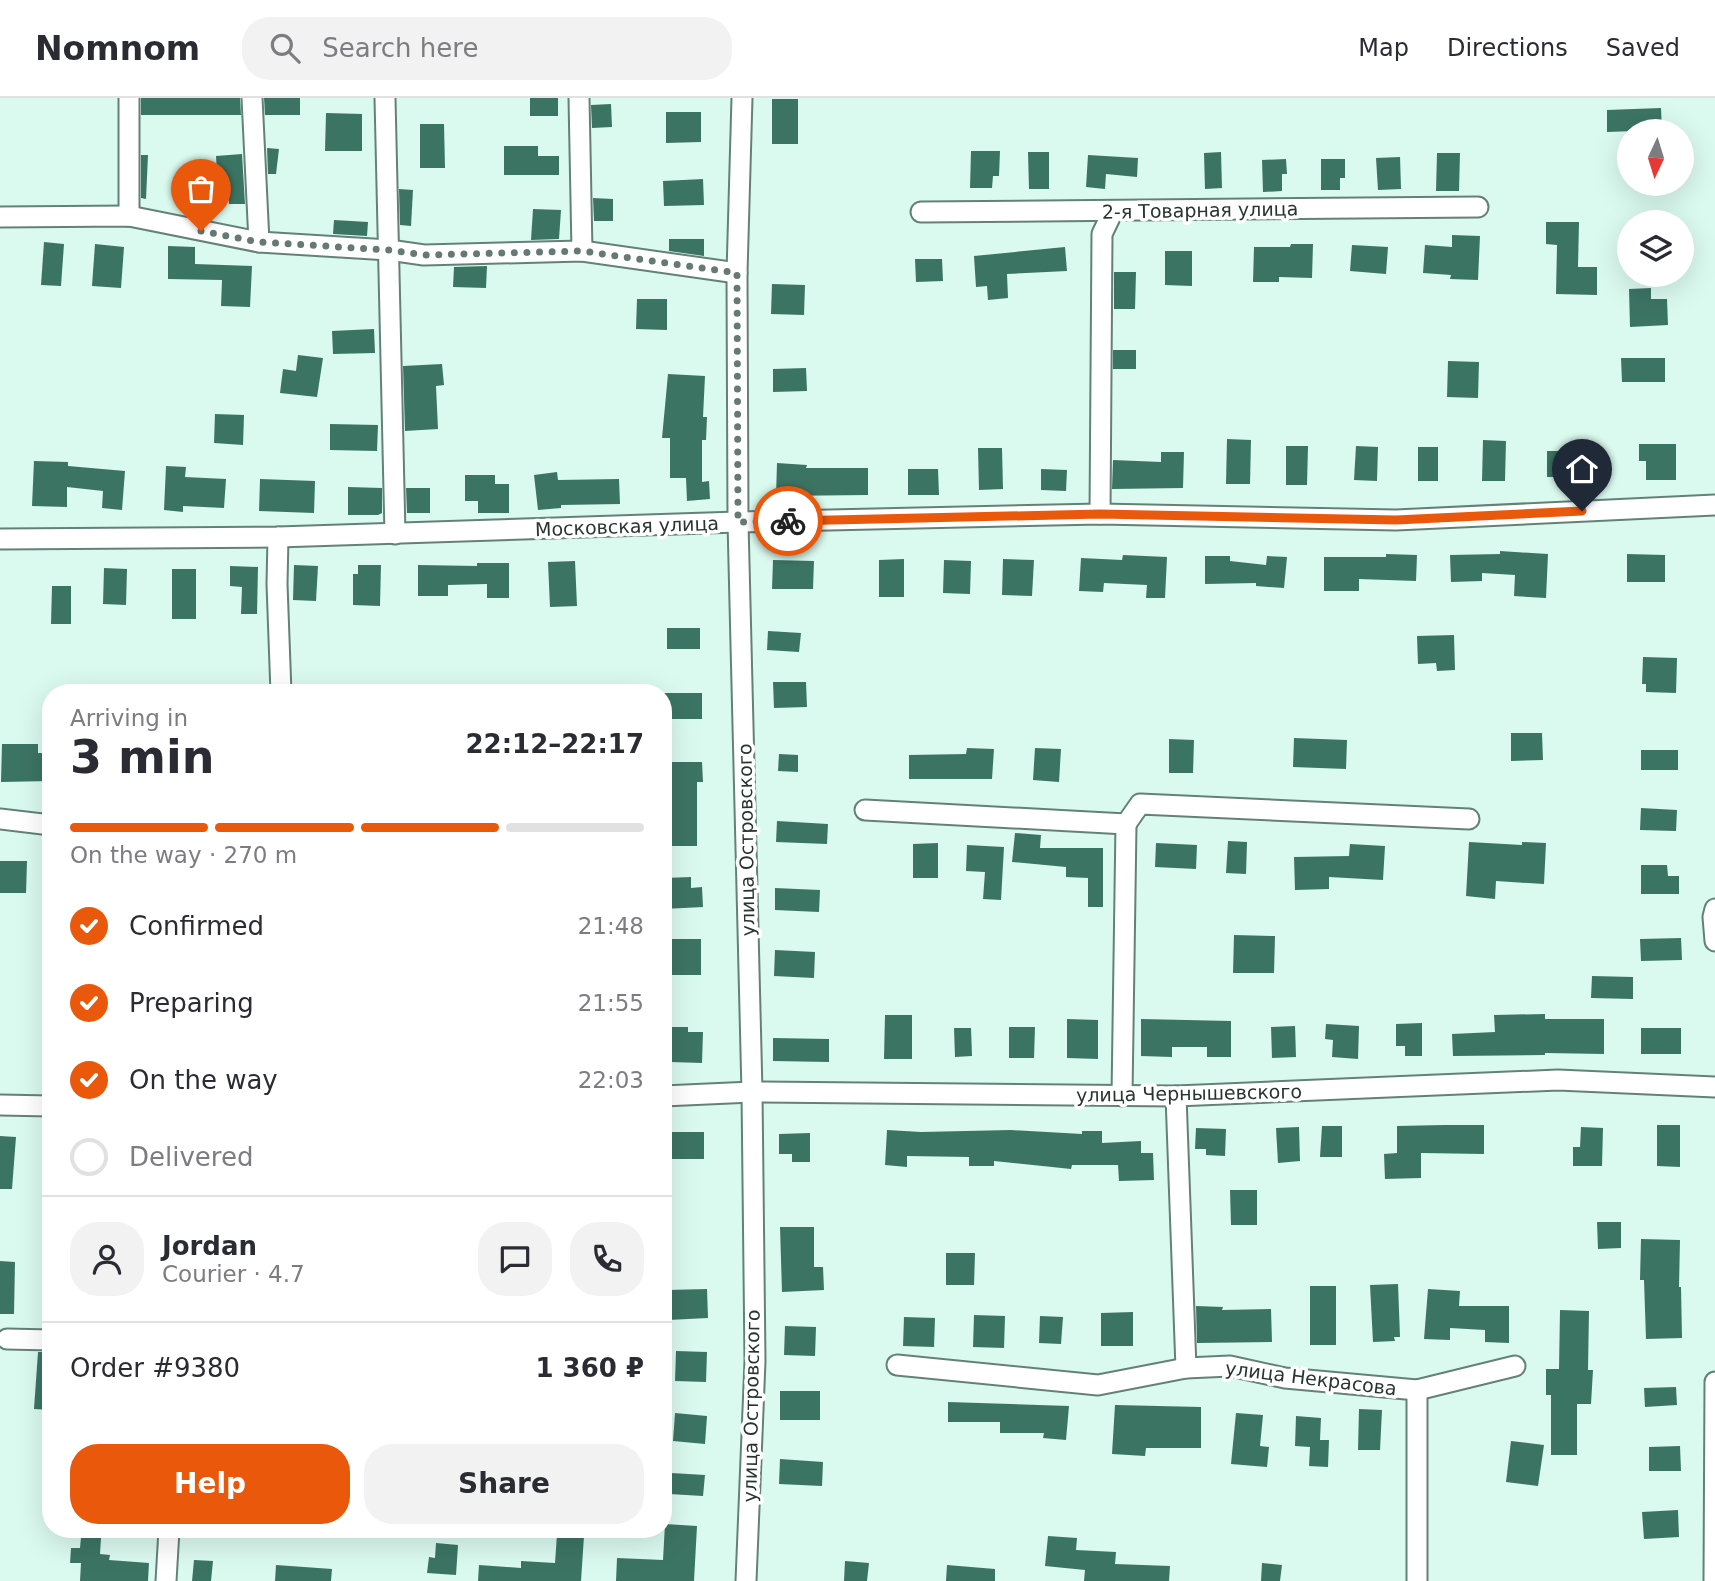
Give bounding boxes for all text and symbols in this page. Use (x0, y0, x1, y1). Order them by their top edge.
search box (242, 17, 732, 80)
text: Nomnom (35, 29, 200, 68)
icon: search (266, 29, 304, 67)
text: Search here (322, 33, 478, 63)
text: Map (1358, 34, 1409, 62)
text: Directions (1447, 34, 1568, 62)
text: Saved (1606, 34, 1680, 62)
north arrow (1617, 119, 1694, 196)
map controls (1617, 119, 1694, 287)
pin (171, 159, 231, 231)
icon: bag (182, 170, 220, 208)
street label: 2-я Товарная улица (1102, 197, 1298, 223)
button: layers (1617, 210, 1694, 287)
pin (1552, 439, 1612, 511)
icon: home (1563, 450, 1601, 488)
courier (753, 486, 823, 556)
icon: bike (769, 502, 807, 540)
street label: Московская улица (535, 512, 719, 540)
text: Arriving in (70, 705, 188, 731)
text: 22:12–22:17 (465, 729, 644, 759)
text: 3 min (70, 730, 214, 784)
street label: улица Островского (733, 743, 759, 937)
text: On the way · 270 m (70, 842, 297, 868)
icon: check (70, 907, 108, 945)
text: Confirmed (129, 911, 264, 941)
text: 21:48 (578, 913, 644, 939)
icon: check (70, 984, 108, 1022)
text: Preparing (129, 988, 254, 1018)
text: 21:55 (578, 990, 644, 1016)
icon: check (70, 1061, 108, 1099)
text: On the way (129, 1065, 278, 1095)
text: 22:03 (578, 1067, 644, 1093)
street label: улица Чернышевского (1076, 1080, 1302, 1106)
text: Delivered (129, 1142, 253, 1172)
button: person (70, 1222, 144, 1296)
button: chat (478, 1222, 552, 1296)
button: phone (570, 1222, 644, 1296)
text: Jordan (162, 1231, 257, 1261)
text: Courier · 4.7 (162, 1261, 305, 1287)
street label: улица Островского (738, 1309, 764, 1503)
text: Order #9380 (70, 1353, 240, 1383)
text: 1 360 ₽ (535, 1353, 644, 1383)
street label: улица Некрасова (1224, 1357, 1398, 1399)
button: Help (70, 1444, 350, 1524)
button: Share (364, 1444, 644, 1524)

